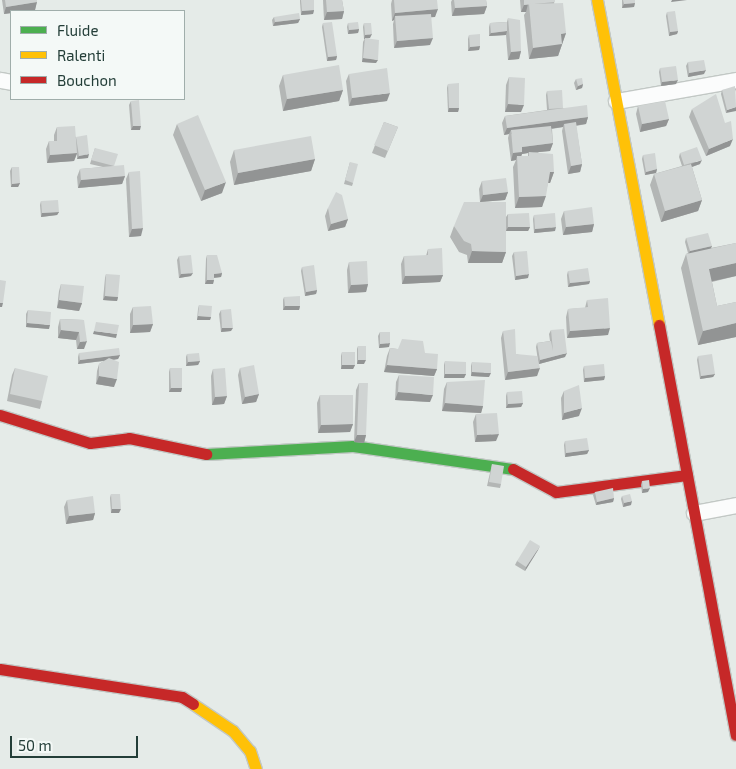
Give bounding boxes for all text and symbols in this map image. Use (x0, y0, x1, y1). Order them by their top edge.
legend (10, 10, 185, 100)
text: Fluide (57, 21, 98, 39)
text: Ralenti (57, 46, 105, 64)
text: Bouchon (57, 71, 117, 89)
scale bar (12, 726, 140, 758)
text: 50 m (18, 736, 52, 754)

